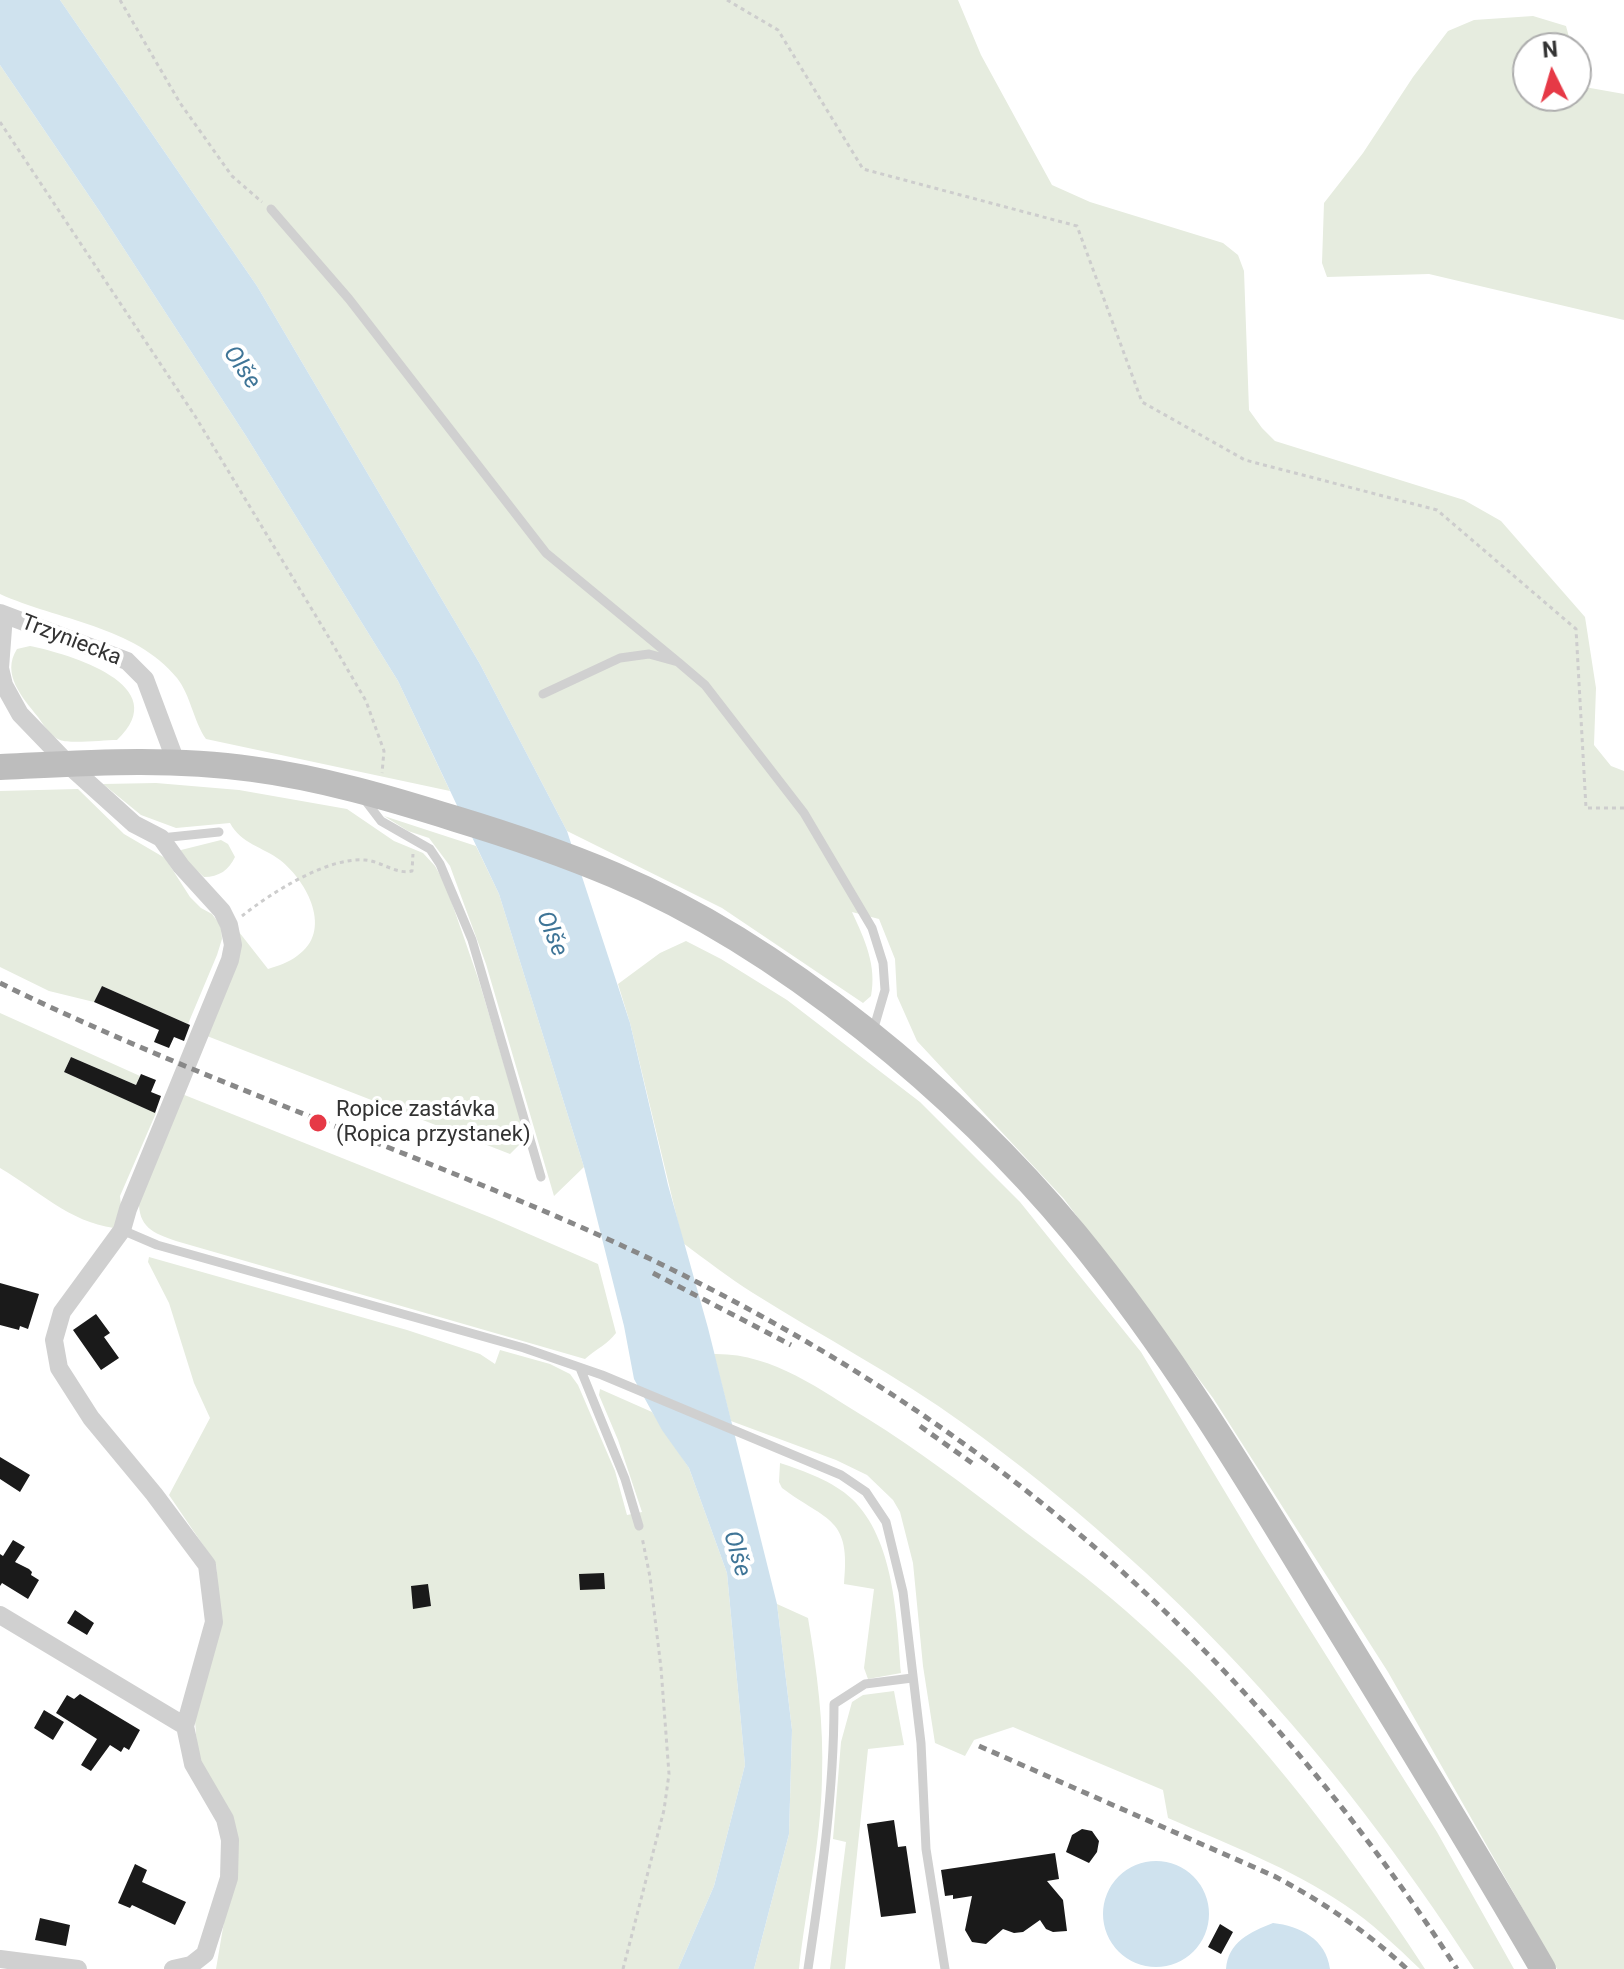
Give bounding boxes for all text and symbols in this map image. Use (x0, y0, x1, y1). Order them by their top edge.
north arrow (1512, 32, 1592, 112)
text: N (1541, 36, 1559, 63)
water label: Olše (216, 341, 266, 395)
street label: Trzyniecka (17, 610, 125, 672)
water label: Olše (529, 907, 573, 961)
place label: Ropice zastávka (Ropica przystanek) (336, 1097, 531, 1148)
marker: Ropice zastávka (Ropica przystanek) (307, 1112, 329, 1134)
water label: Olše (716, 1528, 756, 1580)

